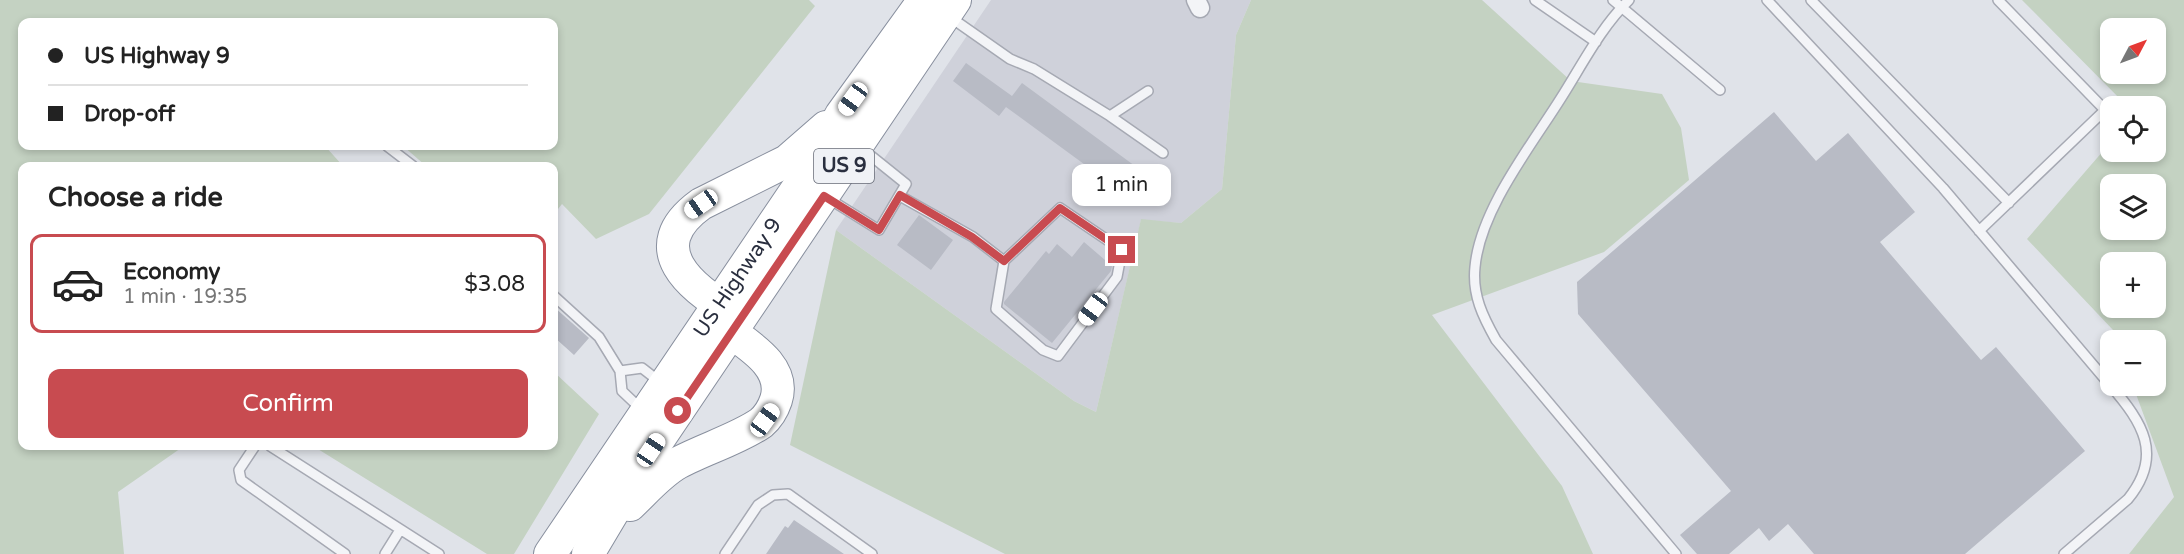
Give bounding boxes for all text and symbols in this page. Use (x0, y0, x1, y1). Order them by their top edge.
north arrow (2100, 18, 2166, 84)
map controls (2100, 18, 2166, 396)
text: US Highway 9 (84, 43, 230, 69)
car (835, 79, 871, 119)
button: locate (2100, 96, 2166, 162)
text: Drop-off (84, 101, 175, 127)
road number: US 9 (814, 149, 874, 183)
callout: 1 min (1072, 163, 1172, 205)
text: 1 min (1095, 173, 1148, 197)
button: layers (2100, 174, 2166, 240)
text: Choose a ride (48, 181, 223, 214)
car (681, 186, 721, 222)
street label: US Highway 9 (688, 213, 787, 342)
route end (1108, 236, 1135, 263)
button: + (2100, 252, 2166, 318)
icon: car (51, 257, 105, 311)
text: Economy (123, 259, 220, 285)
text: $3.08 (464, 271, 525, 297)
text: 1 min · 19:35 (123, 285, 247, 309)
car (1075, 289, 1111, 329)
button: − (2100, 330, 2166, 396)
button: Confirm (48, 369, 528, 438)
route start (664, 397, 691, 424)
car (747, 400, 783, 440)
car (633, 430, 669, 470)

